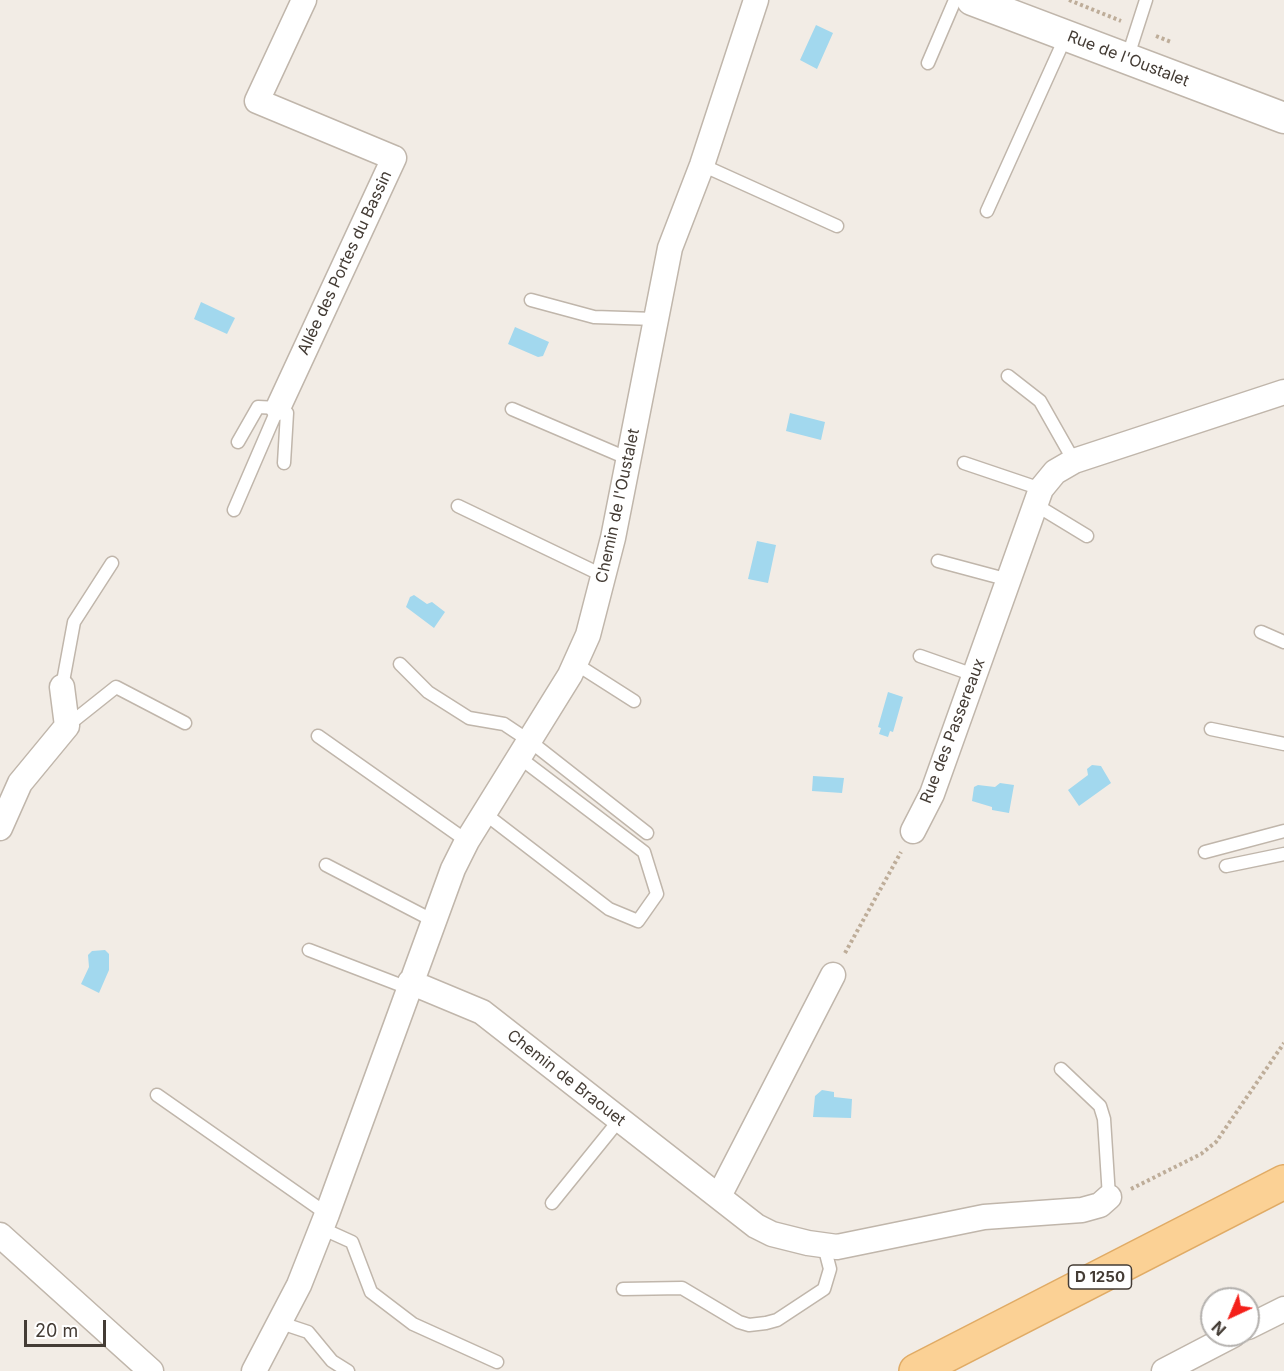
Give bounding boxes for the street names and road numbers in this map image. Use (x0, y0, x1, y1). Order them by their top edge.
street label: Rue de l'Oustalet (1064, 27, 1192, 91)
street label: Allée des Portes du Bassin (294, 168, 396, 358)
street label: Chemin de l'Oustalet (592, 427, 644, 585)
street label: Rue des Passereaux (917, 656, 989, 806)
street label: Chemin de Braouet (503, 1026, 629, 1130)
road number: D 1250 (1068, 1265, 1132, 1289)

